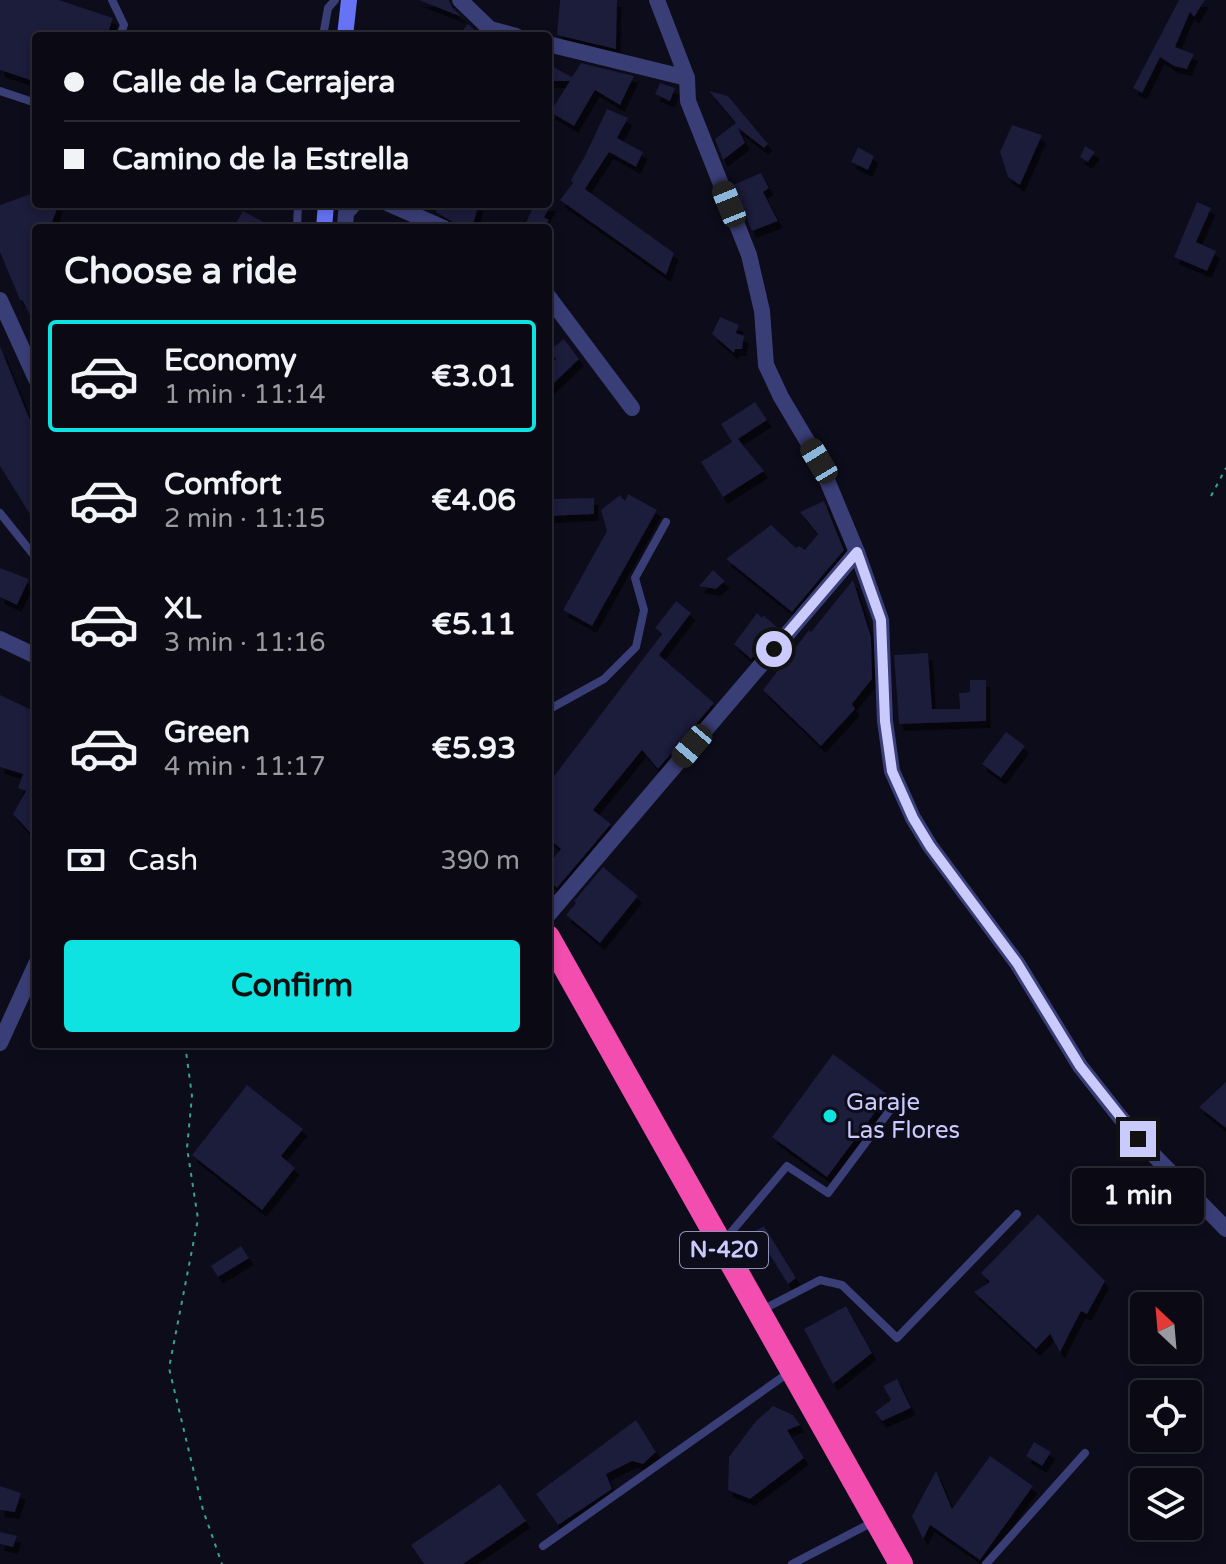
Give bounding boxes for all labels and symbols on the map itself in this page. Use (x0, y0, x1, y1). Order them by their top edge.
car (709, 177, 749, 231)
car (796, 434, 842, 488)
route start (756, 631, 792, 667)
car (667, 720, 717, 772)
place label: Garaje Las Flores (846, 1088, 960, 1145)
marker: Garaje Las Flores (821, 1107, 839, 1125)
route end (1120, 1121, 1156, 1157)
callout: 1 min (1072, 1167, 1204, 1223)
road number: N-420 (680, 1232, 768, 1268)
north arrow (1130, 1292, 1202, 1364)

